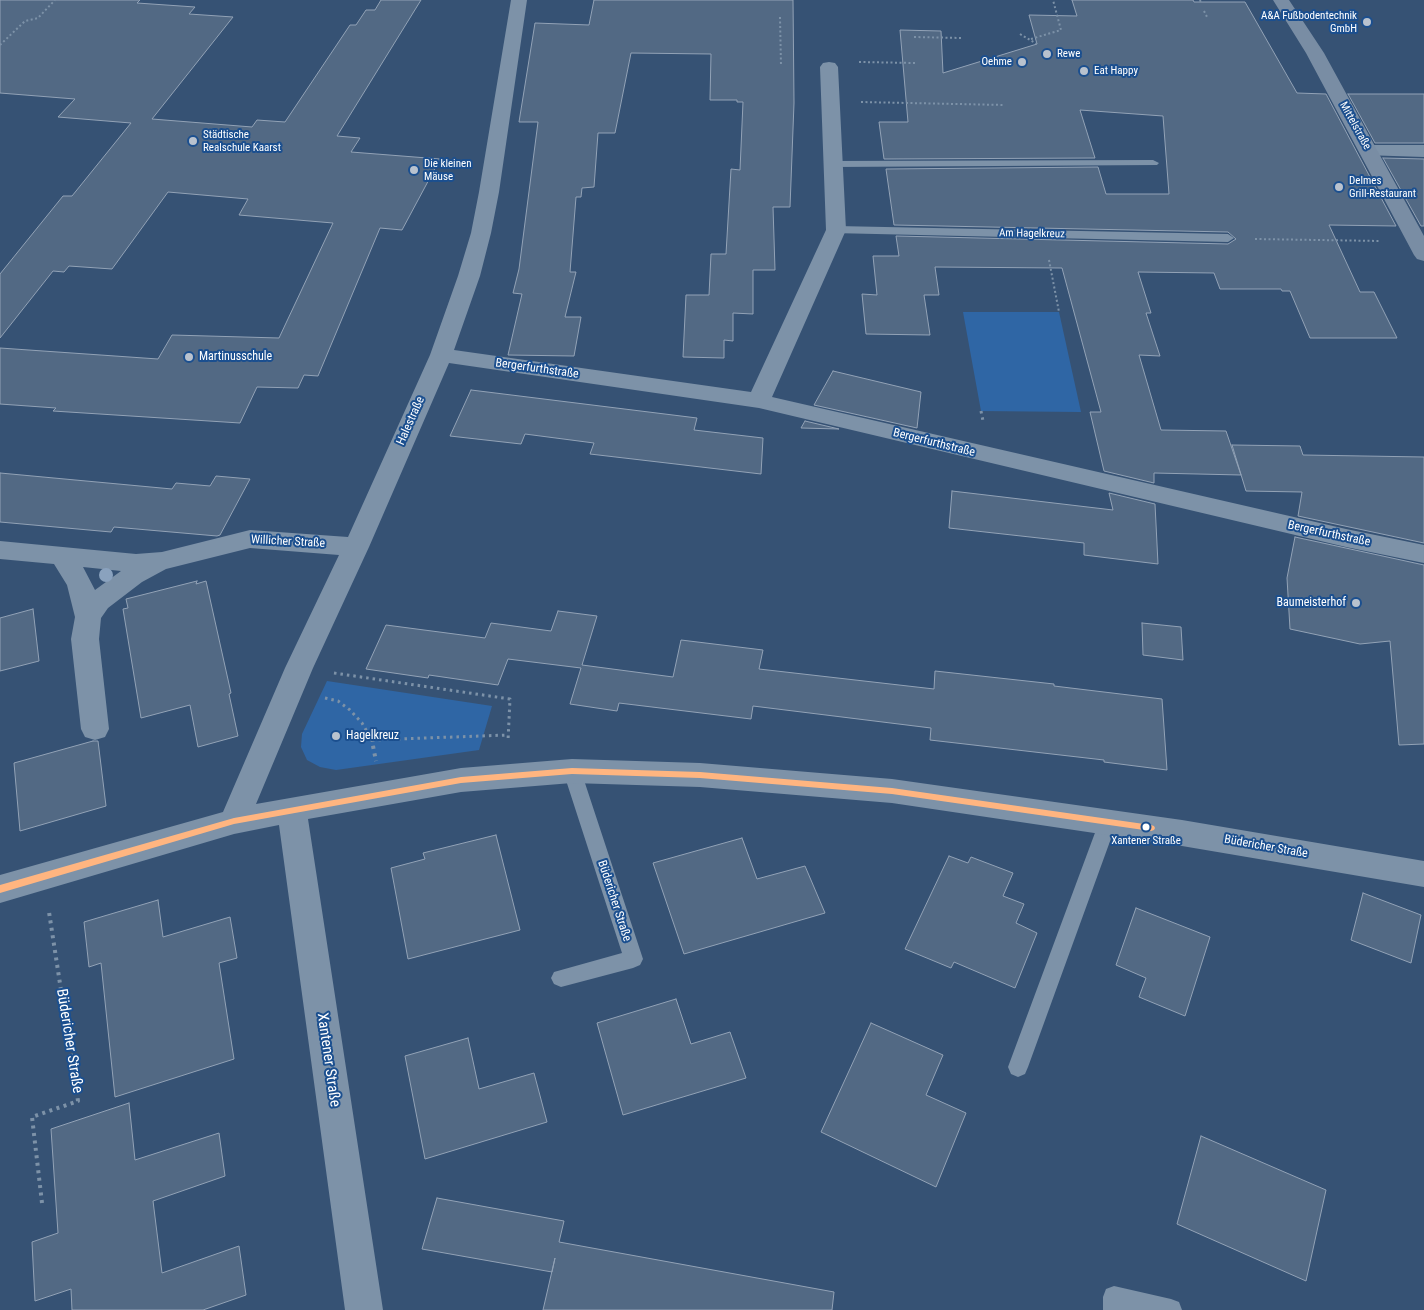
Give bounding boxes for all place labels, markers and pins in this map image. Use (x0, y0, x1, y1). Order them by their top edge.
place label: A&A Fußbodentechnik GmbH (1261, 9, 1357, 35)
marker: A&A Fußbodentechnik GmbH (1361, 16, 1373, 28)
place label: Rewe (1057, 47, 1080, 61)
marker: Rewe (1041, 48, 1053, 60)
place label: Oehme (981, 55, 1012, 69)
marker: Oehme (1016, 56, 1028, 68)
place label: Eat Happy (1094, 64, 1138, 78)
marker: Eat Happy (1078, 65, 1090, 77)
place label: Städtische Realschule Kaarst (203, 128, 281, 154)
marker: Städtische Realschule Kaarst (187, 135, 199, 147)
place label: Die kleinen Mäuse (424, 157, 471, 183)
marker: Die kleinen Mäuse (408, 164, 420, 176)
place label: Delmes Grill-Restaurant (1349, 174, 1416, 200)
marker: Delmes Grill-Restaurant (1333, 181, 1345, 193)
place label: Martinusschule (199, 350, 272, 364)
marker: Martinusschule (183, 351, 195, 363)
place label: Baumeisterhof (1277, 596, 1346, 610)
marker: Baumeisterhof (1350, 597, 1362, 609)
place label: Hagelkreuz (346, 729, 399, 743)
marker: Hagelkreuz (330, 730, 342, 742)
marker: Xantener Straße (1141, 822, 1151, 832)
place label: Xantener Straße (1111, 834, 1181, 848)

